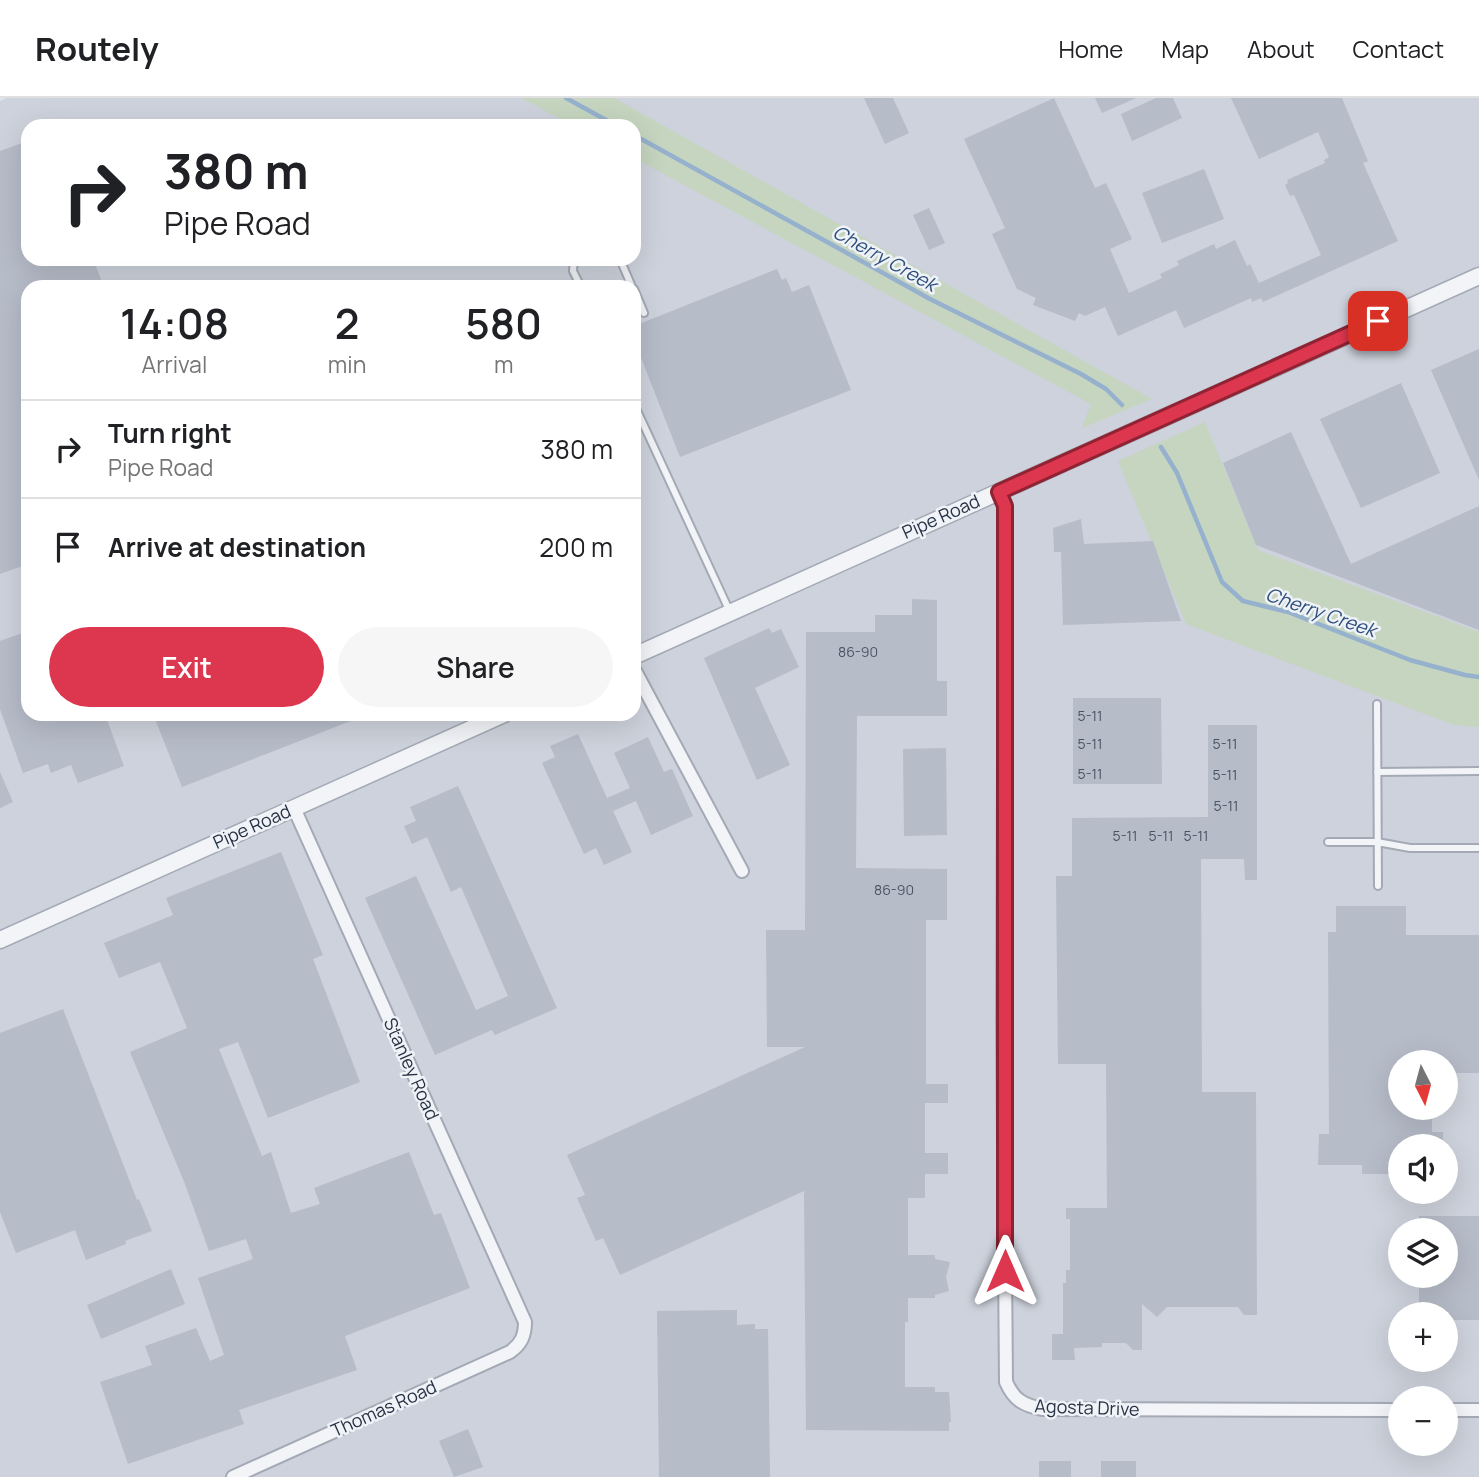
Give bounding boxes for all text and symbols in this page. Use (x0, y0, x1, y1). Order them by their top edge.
text: Routely (35, 26, 159, 71)
text: Home (1058, 32, 1123, 65)
text: Map (1161, 32, 1209, 65)
text: About (1247, 32, 1315, 65)
text: Contact (1353, 32, 1444, 65)
text: 380 m (164, 137, 309, 204)
icon: right (49, 147, 140, 238)
text: Pipe Road (164, 201, 311, 245)
water label: Cherry Creek (828, 219, 944, 299)
pin (1348, 291, 1408, 351)
text: 14:08 (120, 294, 229, 352)
text: 2 (335, 294, 359, 352)
text: 580 (465, 294, 542, 352)
icon: arrive (1359, 302, 1397, 340)
text: Arrival (142, 348, 207, 380)
text: min (328, 348, 366, 380)
text: m (494, 348, 513, 380)
text: Turn right (108, 415, 232, 451)
icon: right (49, 430, 87, 468)
text: 380 m (540, 431, 613, 467)
text: Pipe Road (108, 451, 213, 483)
street label: Pipe Road (898, 488, 983, 544)
icon: arrive (49, 528, 87, 566)
text: Arrive at destination (108, 529, 366, 565)
text: 200 m (539, 529, 613, 565)
water label: Cherry Creek (1262, 581, 1382, 644)
button: Exit (49, 627, 324, 707)
button: Share (338, 627, 613, 707)
house number: 86-90 (838, 642, 878, 661)
house number: 5-11 (1078, 706, 1102, 725)
house number: 5-11 (1078, 734, 1102, 753)
house number: 5-11 (1213, 734, 1237, 753)
house number: 5-11 (1078, 764, 1102, 783)
house number: 5-11 (1213, 765, 1237, 784)
house number: 5-11 (1214, 796, 1238, 815)
street label: Pipe Road (209, 798, 294, 854)
house number: 5-11 (1113, 826, 1137, 845)
house number: 5-11 (1149, 826, 1173, 845)
house number: 5-11 (1184, 826, 1208, 845)
house number: 86-90 (874, 880, 914, 899)
street label: Stanley Road (379, 1014, 445, 1123)
north arrow (1388, 1050, 1458, 1120)
map controls (1388, 1050, 1458, 1456)
button: sound (1388, 1134, 1458, 1204)
button: layers (1388, 1218, 1458, 1288)
position arrow (968, 1234, 1042, 1308)
button: + (1388, 1302, 1458, 1372)
street label: Thomas Road (327, 1374, 440, 1442)
button: − (1388, 1386, 1458, 1456)
street label: Agosta Drive (1034, 1393, 1140, 1421)

